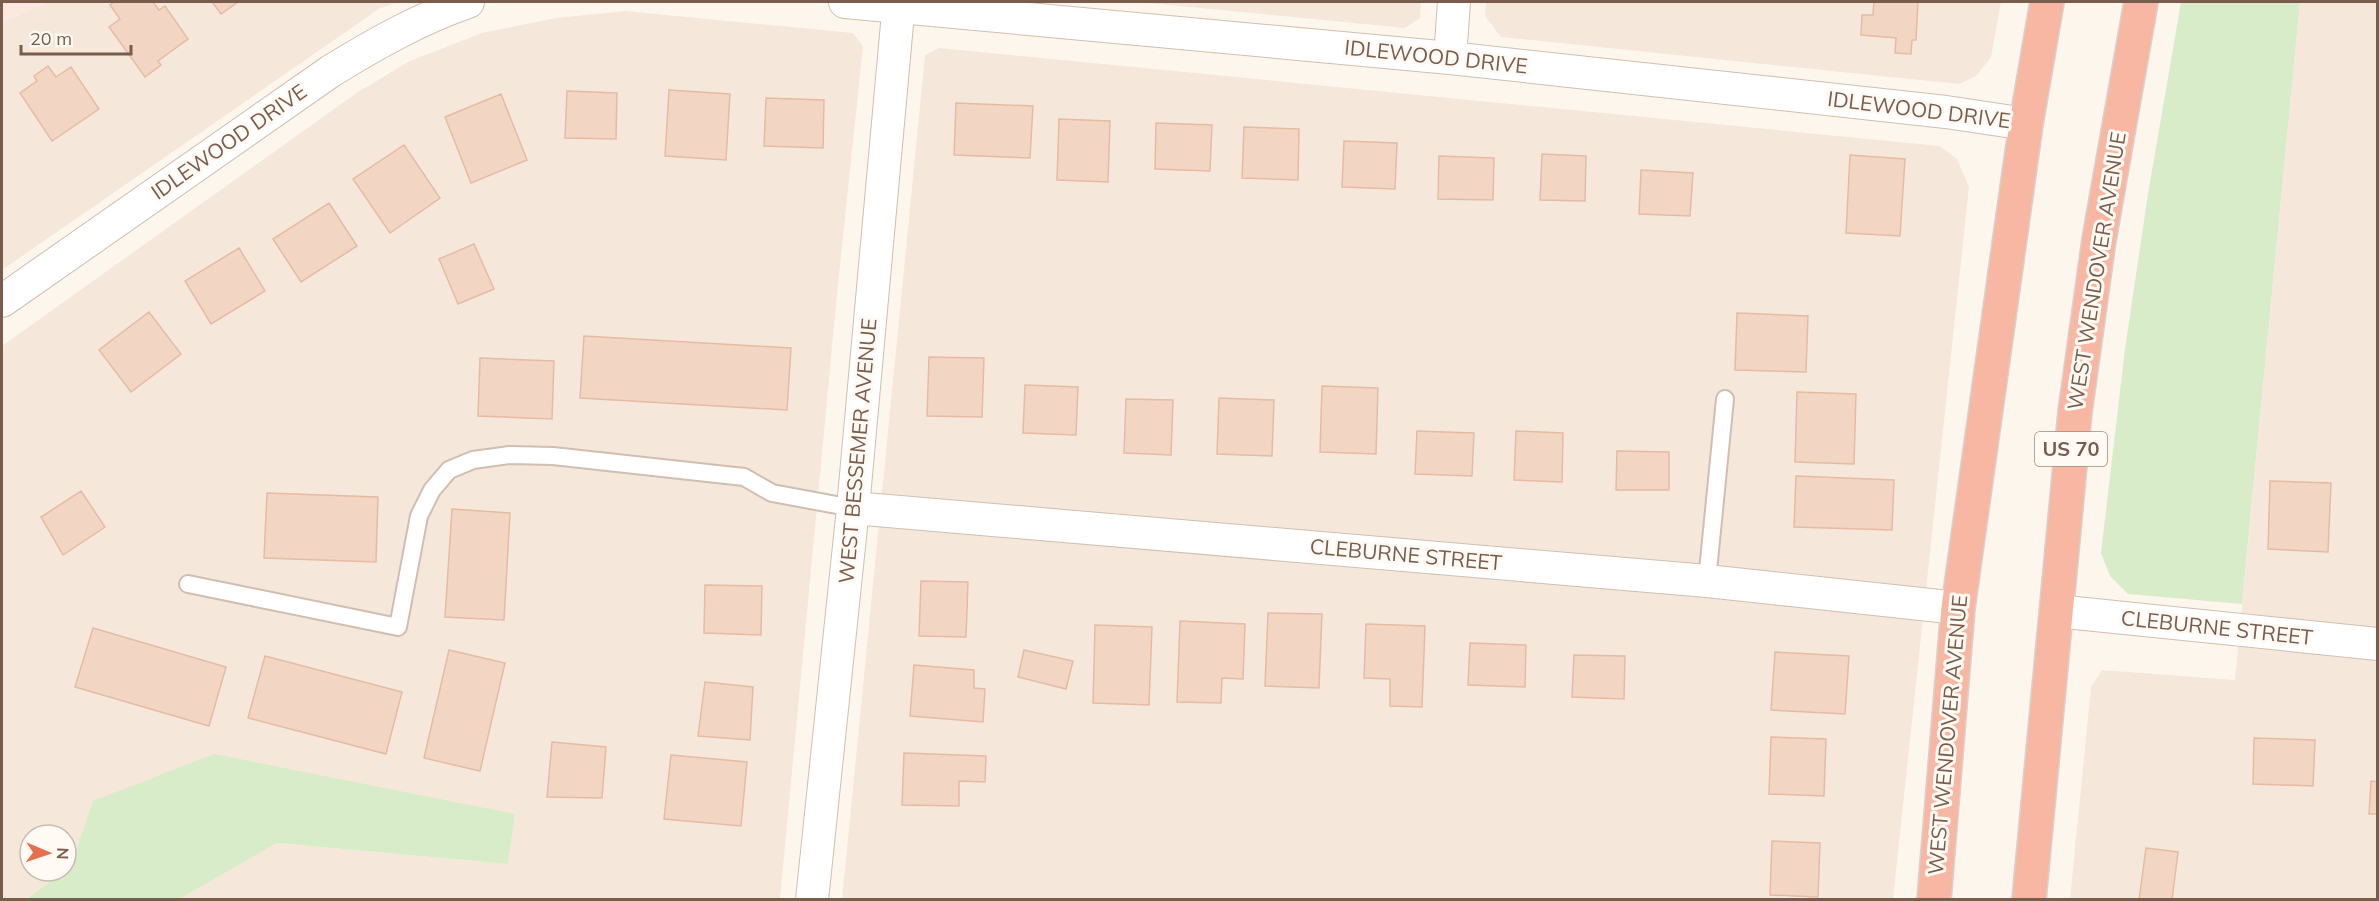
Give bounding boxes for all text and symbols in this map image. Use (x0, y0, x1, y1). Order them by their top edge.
scale bar (21, 18, 130, 56)
text: 20 m (30, 27, 72, 50)
street label: IDLEWOOD DRIVE (1343, 33, 1529, 79)
street label: IDLEWOOD DRIVE (146, 78, 311, 205)
street label: IDLEWOOD DRIVE (1826, 85, 2012, 133)
street label: WEST WENDOVER AVENUE (2061, 130, 2131, 412)
street label: WEST BESSEMER AVENUE (832, 317, 882, 585)
road number: US 70 (2035, 432, 2107, 466)
street label: CLEBURNE STREET (1309, 533, 1504, 575)
street label: WEST WENDOVER AVENUE (1922, 594, 1972, 876)
street label: CLEBURNE STREET (2120, 604, 2315, 650)
north arrow (18, 823, 78, 883)
text: N (53, 847, 73, 860)

